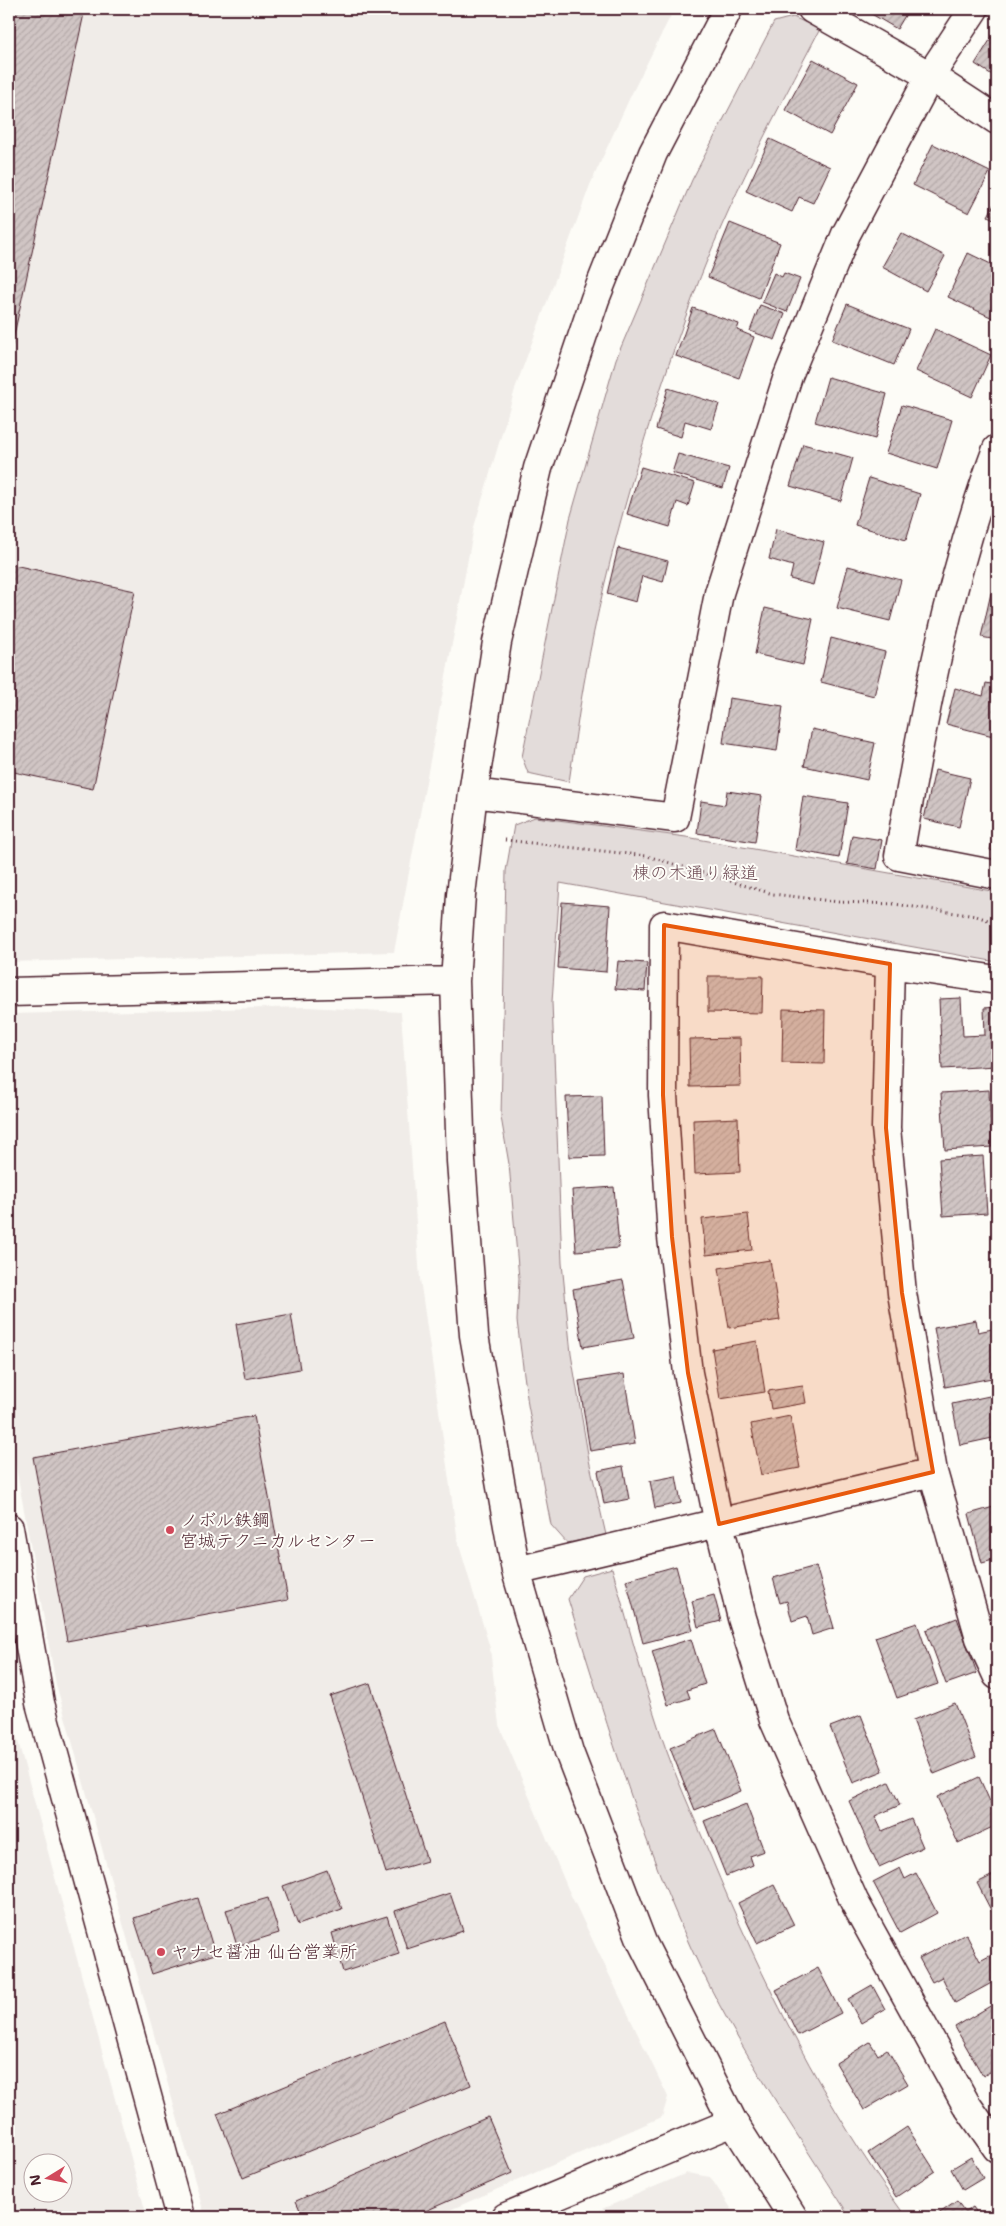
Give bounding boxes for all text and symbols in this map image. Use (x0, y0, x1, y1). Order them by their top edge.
park label: 棟の木通り緑道 (632, 861, 758, 885)
place label: ノボル鉄鋼 宮城テクニカルセンター (180, 1508, 376, 1553)
marker: ノボル鉄鋼 宮城テクニカルセンター (164, 1524, 176, 1536)
place label: ヤナセ醤油 仙台営業所 (171, 1940, 357, 1964)
marker: ヤナセ醤油 仙台営業所 (155, 1946, 167, 1958)
north arrow (22, 2154, 72, 2204)
text: N (25, 2173, 45, 2187)

